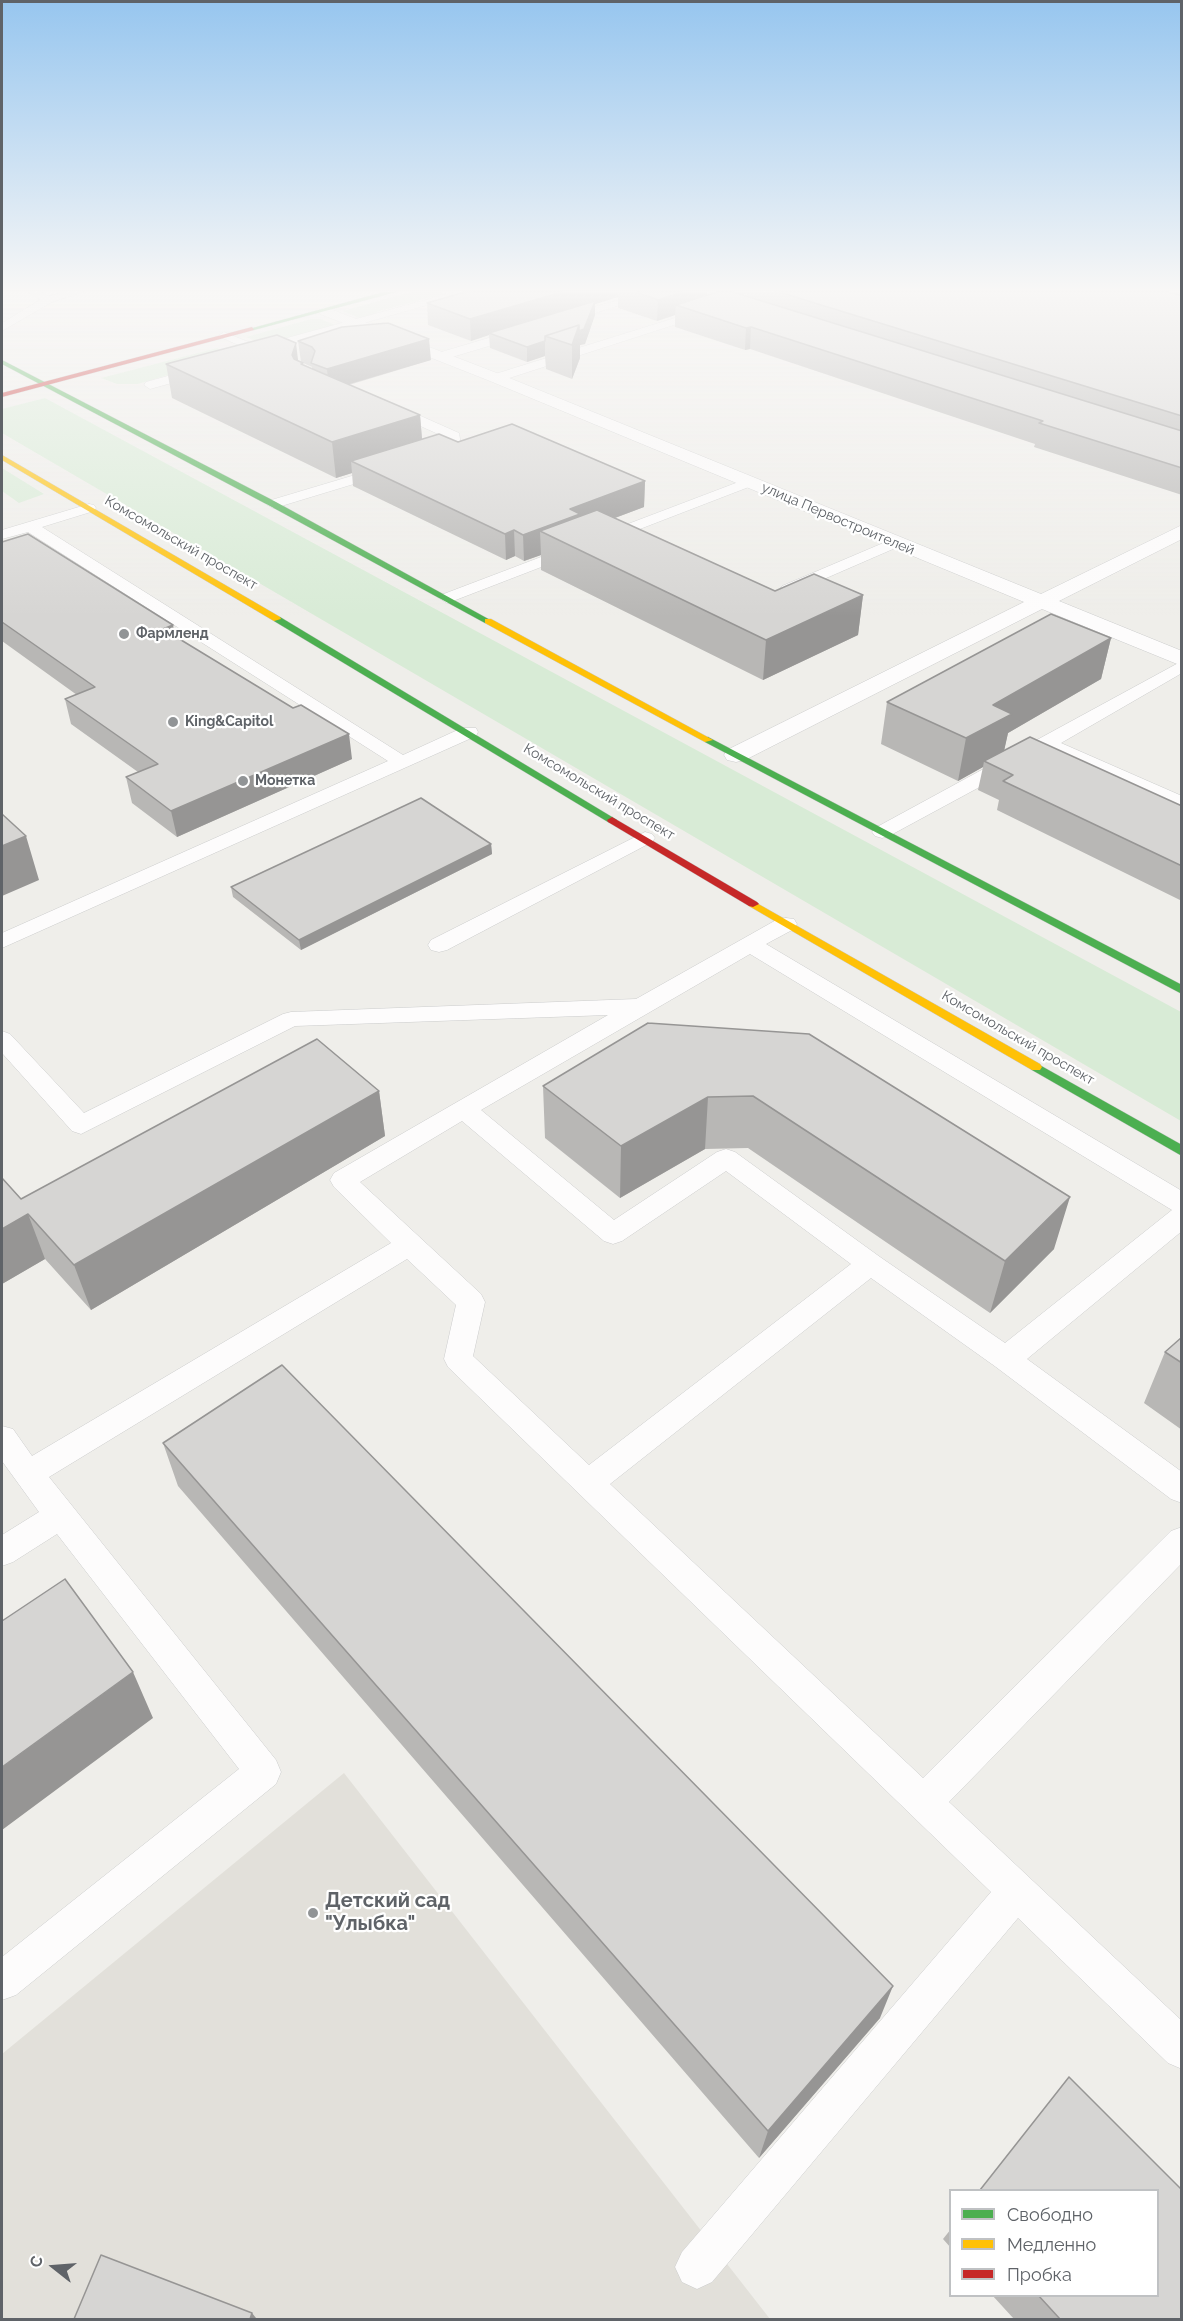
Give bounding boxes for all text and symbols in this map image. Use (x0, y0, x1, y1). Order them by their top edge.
street label: улица Первостроителей (759, 479, 917, 559)
street label: Комсомольский проспект (102, 492, 260, 594)
place label: Фармленд (136, 626, 209, 642)
marker: Фармленд (117, 627, 131, 641)
place label: King&Capitol (185, 714, 274, 730)
marker: King&Capitol (166, 715, 180, 729)
street label: Комсомольский проспект (520, 740, 678, 844)
place label: Монетка (255, 773, 315, 789)
marker: Монетка (236, 774, 250, 788)
street label: Комсомольский проспект (939, 987, 1097, 1089)
place label: Детский сад "Улыбка" (325, 1889, 450, 1936)
marker: Детский сад "Улыбка" (306, 1906, 320, 1920)
legend (949, 2189, 1159, 2297)
text: Свободно (1007, 2204, 1093, 2225)
text: Медленно (1007, 2234, 1096, 2255)
north arrow (24, 2237, 84, 2297)
text: С (26, 2254, 47, 2270)
text: Пробка (1007, 2264, 1072, 2285)

